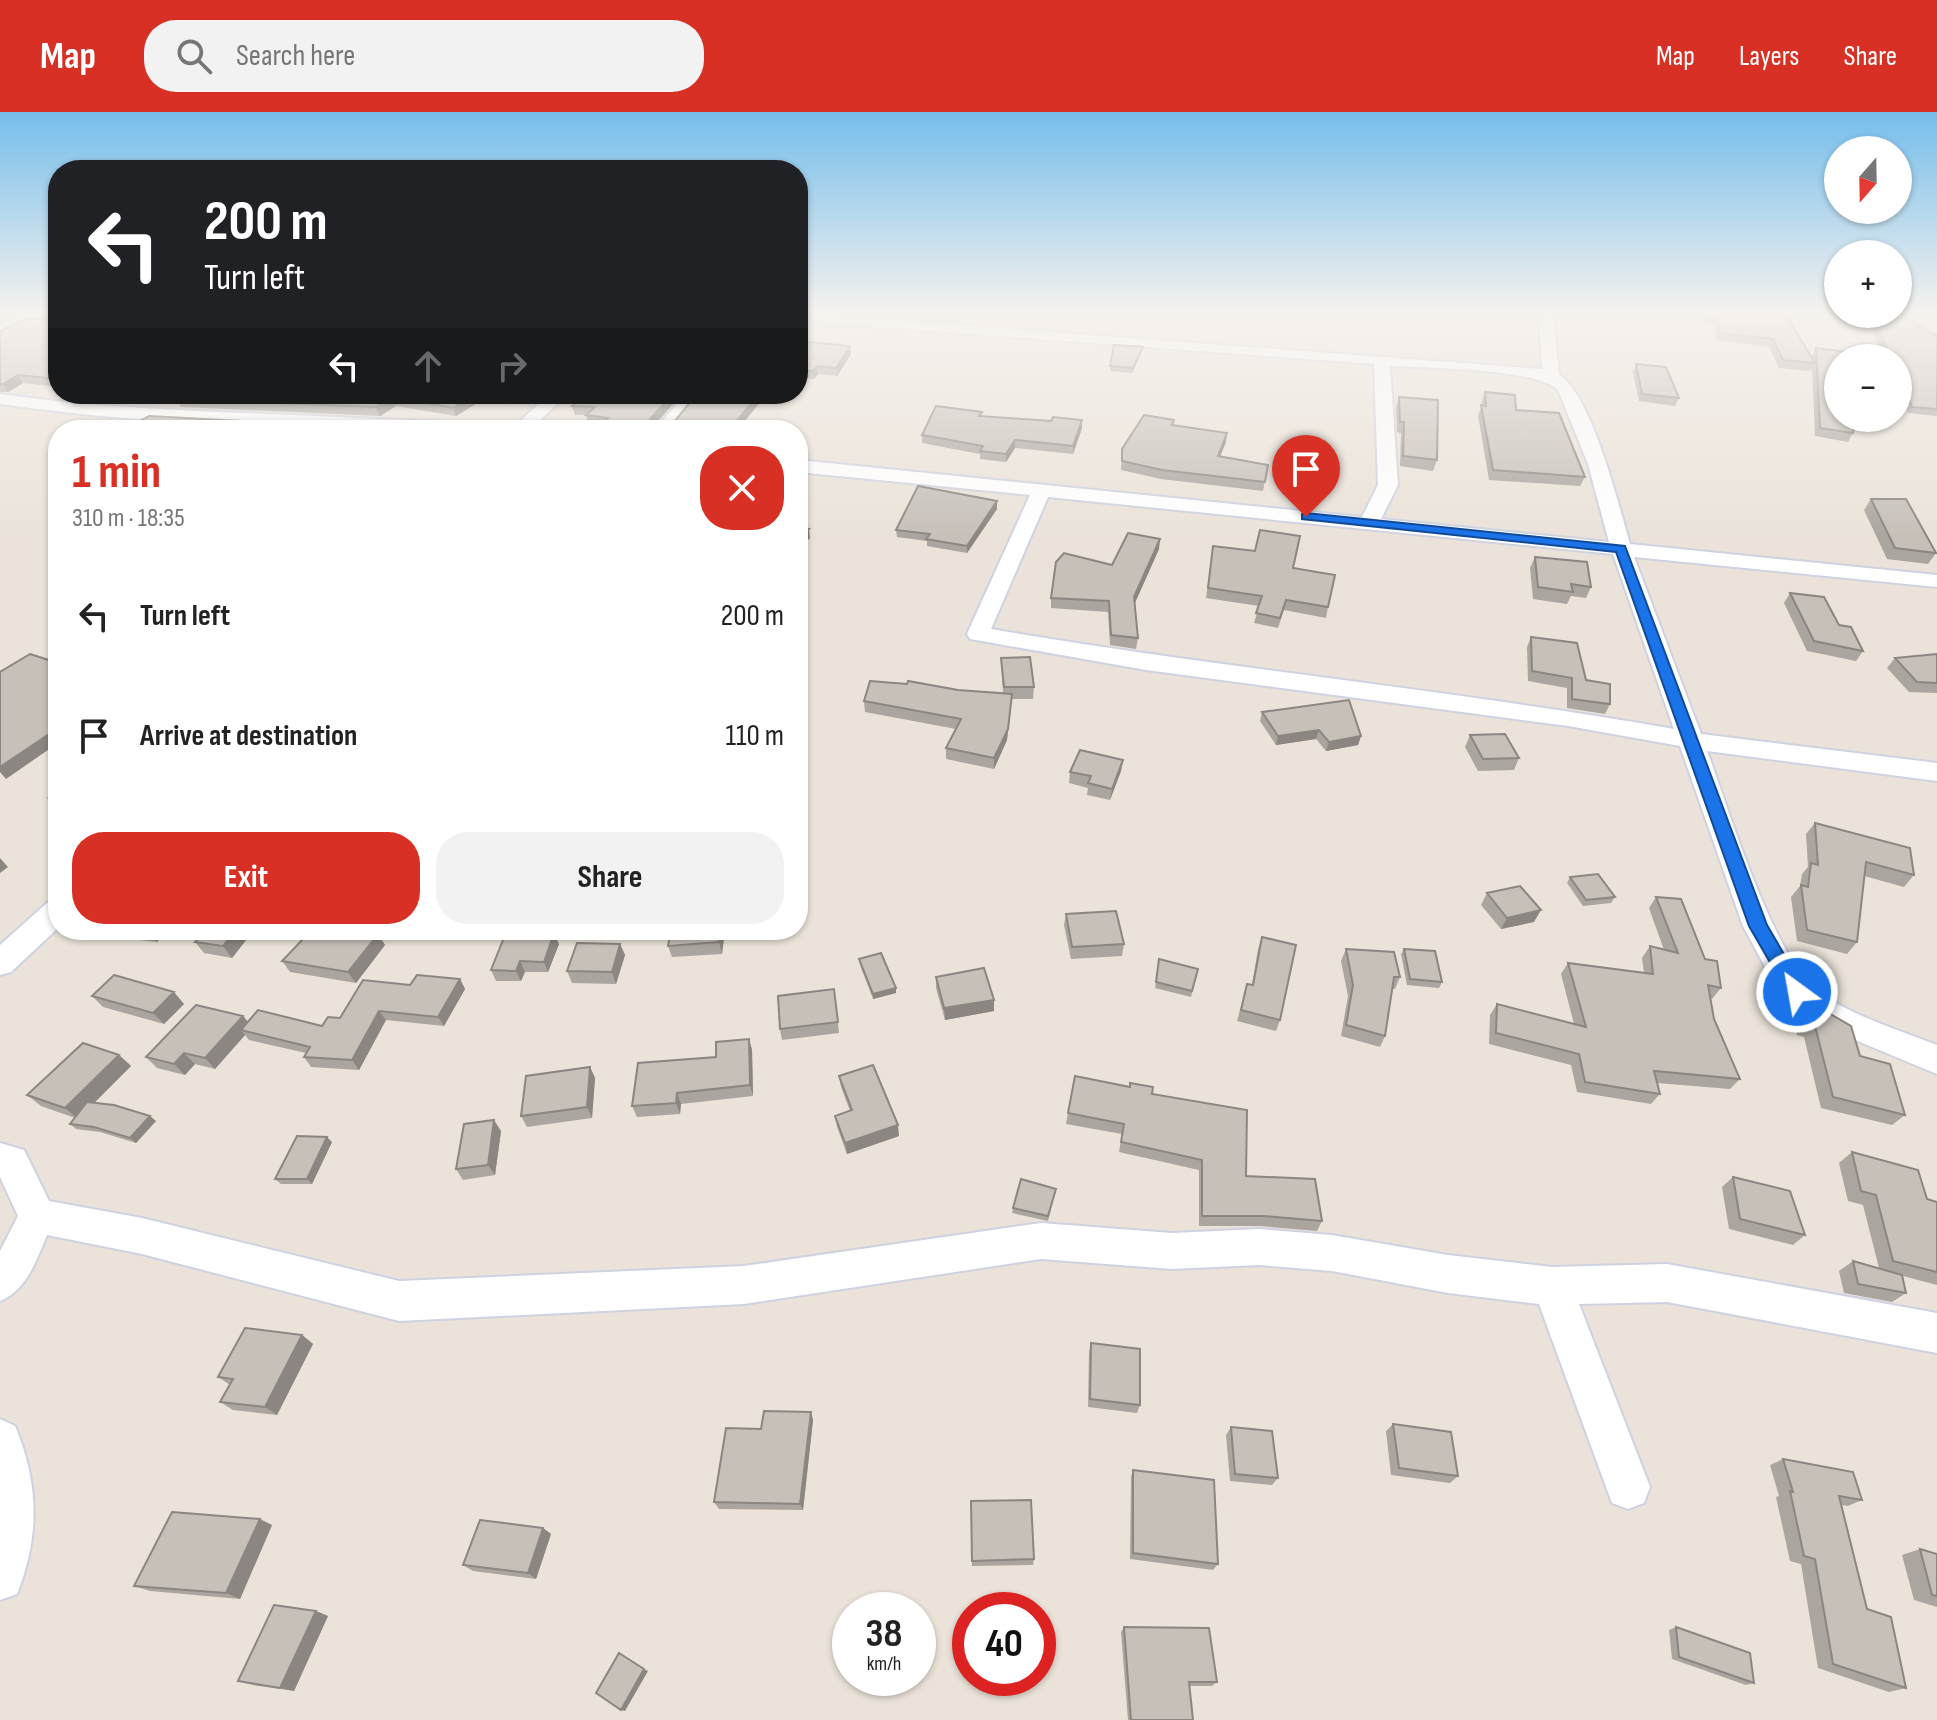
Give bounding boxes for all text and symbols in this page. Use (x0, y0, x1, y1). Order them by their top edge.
search box (144, 20, 704, 92)
text: Map (40, 34, 96, 79)
icon: search (172, 34, 216, 78)
text: Search here (236, 38, 355, 74)
text: Map (1656, 40, 1695, 73)
text: Layers (1739, 40, 1799, 73)
text: Share (1843, 40, 1897, 73)
north arrow (1824, 136, 1912, 224)
map controls (1824, 136, 1912, 432)
text: 200 m (204, 189, 328, 256)
icon: left (72, 192, 176, 296)
button: + (1824, 240, 1912, 328)
text: Turn left (204, 257, 305, 300)
icon: left (322, 344, 366, 388)
icon: ahead (406, 344, 450, 388)
icon: right (490, 344, 534, 388)
button: − (1824, 344, 1912, 432)
pin (1272, 435, 1340, 517)
text: 1 min (72, 444, 161, 501)
button: close (700, 446, 784, 530)
icon: arrive (1284, 447, 1328, 491)
text: 310 m · 18:35 (72, 503, 185, 534)
icon: left (72, 594, 116, 638)
text: Turn left (140, 598, 230, 634)
text: 200 m (721, 598, 784, 634)
icon: arrive (72, 714, 116, 758)
text: Arrive at destination (140, 718, 357, 754)
text: 110 m (726, 718, 784, 754)
button: Exit (72, 832, 420, 924)
button: Share (436, 832, 784, 924)
position arrow (1755, 950, 1839, 1034)
speed limit sign: 40 (952, 1592, 1056, 1696)
text: 38 (866, 1610, 902, 1658)
text: km/h (867, 1652, 901, 1676)

